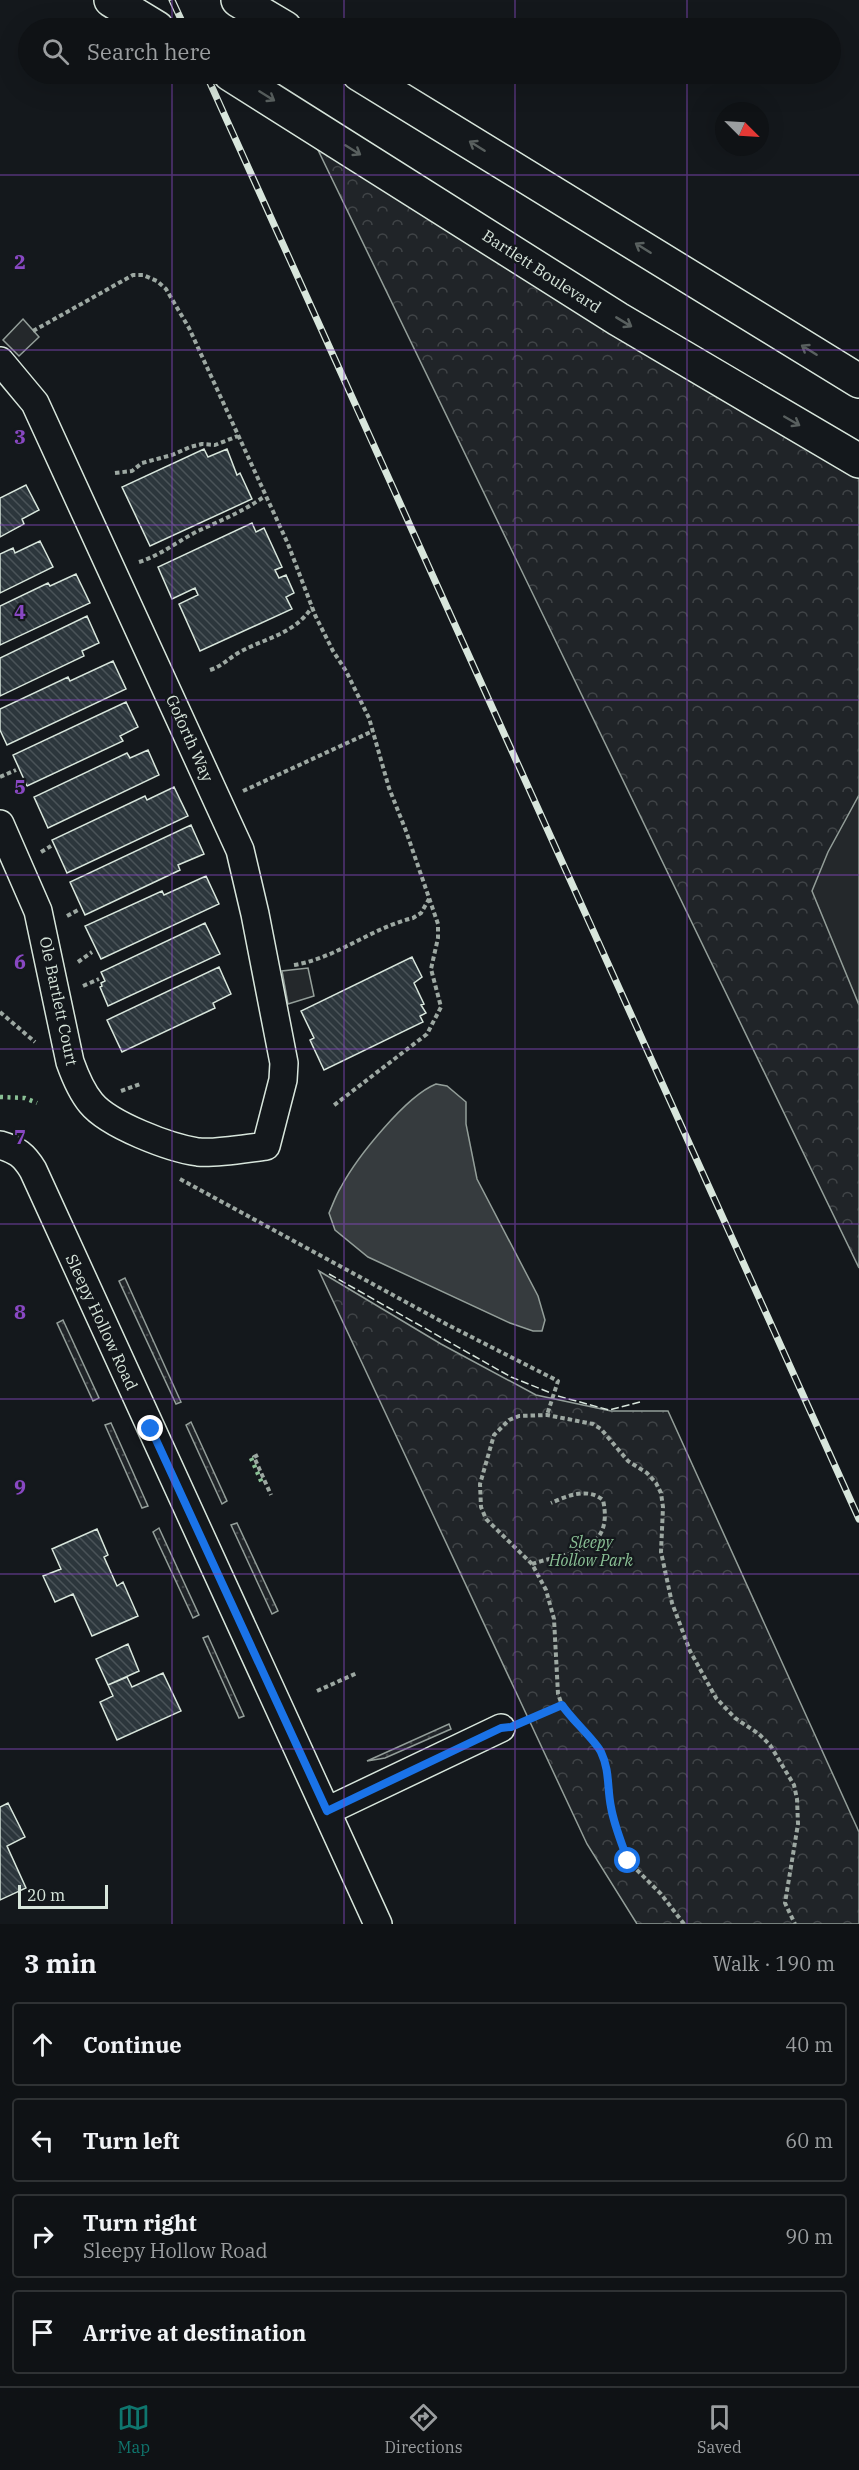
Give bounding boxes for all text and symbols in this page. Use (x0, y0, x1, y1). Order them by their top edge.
search box (18, 18, 841, 84)
icon: search (39, 35, 72, 68)
text: Search here (87, 37, 211, 66)
one-way arrow (258, 90, 275, 103)
north arrow (715, 102, 769, 156)
one-way arrow (469, 140, 486, 152)
one-way arrow (344, 144, 361, 156)
street label: Bartlett Boulevard (479, 225, 605, 317)
one-way arrow (635, 242, 652, 254)
text: 2 (14, 248, 26, 275)
one-way arrow (615, 317, 632, 329)
one-way arrow (801, 344, 818, 356)
one-way arrow (783, 415, 800, 427)
text: 3 (14, 423, 26, 450)
text: 4 (14, 598, 26, 625)
street label: Goforth Way (162, 691, 218, 785)
text: 5 (14, 773, 26, 800)
street label: Ole Bartlett Court (36, 935, 82, 1068)
text: 6 (14, 948, 26, 975)
text: 7 (14, 1123, 26, 1150)
street label: Sleepy Hollow Road (62, 1251, 142, 1393)
text: 8 (14, 1298, 26, 1325)
route end (137, 1415, 163, 1441)
text: 9 (14, 1473, 26, 1500)
park label: Sleepy Hollow Park (548, 1532, 634, 1570)
route start (614, 1847, 640, 1873)
scale bar (18, 1882, 108, 1910)
text: 20 m (27, 1885, 65, 1905)
text: 3 min (24, 1946, 97, 1980)
text: Walk · 190 m (713, 1950, 835, 1977)
icon: ahead (26, 2028, 59, 2061)
text: Continue (83, 2030, 182, 2059)
text: 40 m (785, 2031, 833, 2058)
icon: left (26, 2124, 59, 2157)
text: Turn left (83, 2126, 179, 2155)
text: 60 m (785, 2127, 833, 2154)
text: Turn right (83, 2208, 197, 2237)
icon: right (26, 2220, 59, 2253)
text: 90 m (785, 2223, 833, 2250)
text: Sleepy Hollow Road (83, 2237, 268, 2264)
icon: arrive (26, 2316, 59, 2349)
text: Arrive at destination (83, 2318, 306, 2347)
tab: Map (117, 2401, 150, 2457)
tab: Directions (385, 2401, 463, 2457)
tab: Saved (697, 2401, 742, 2457)

